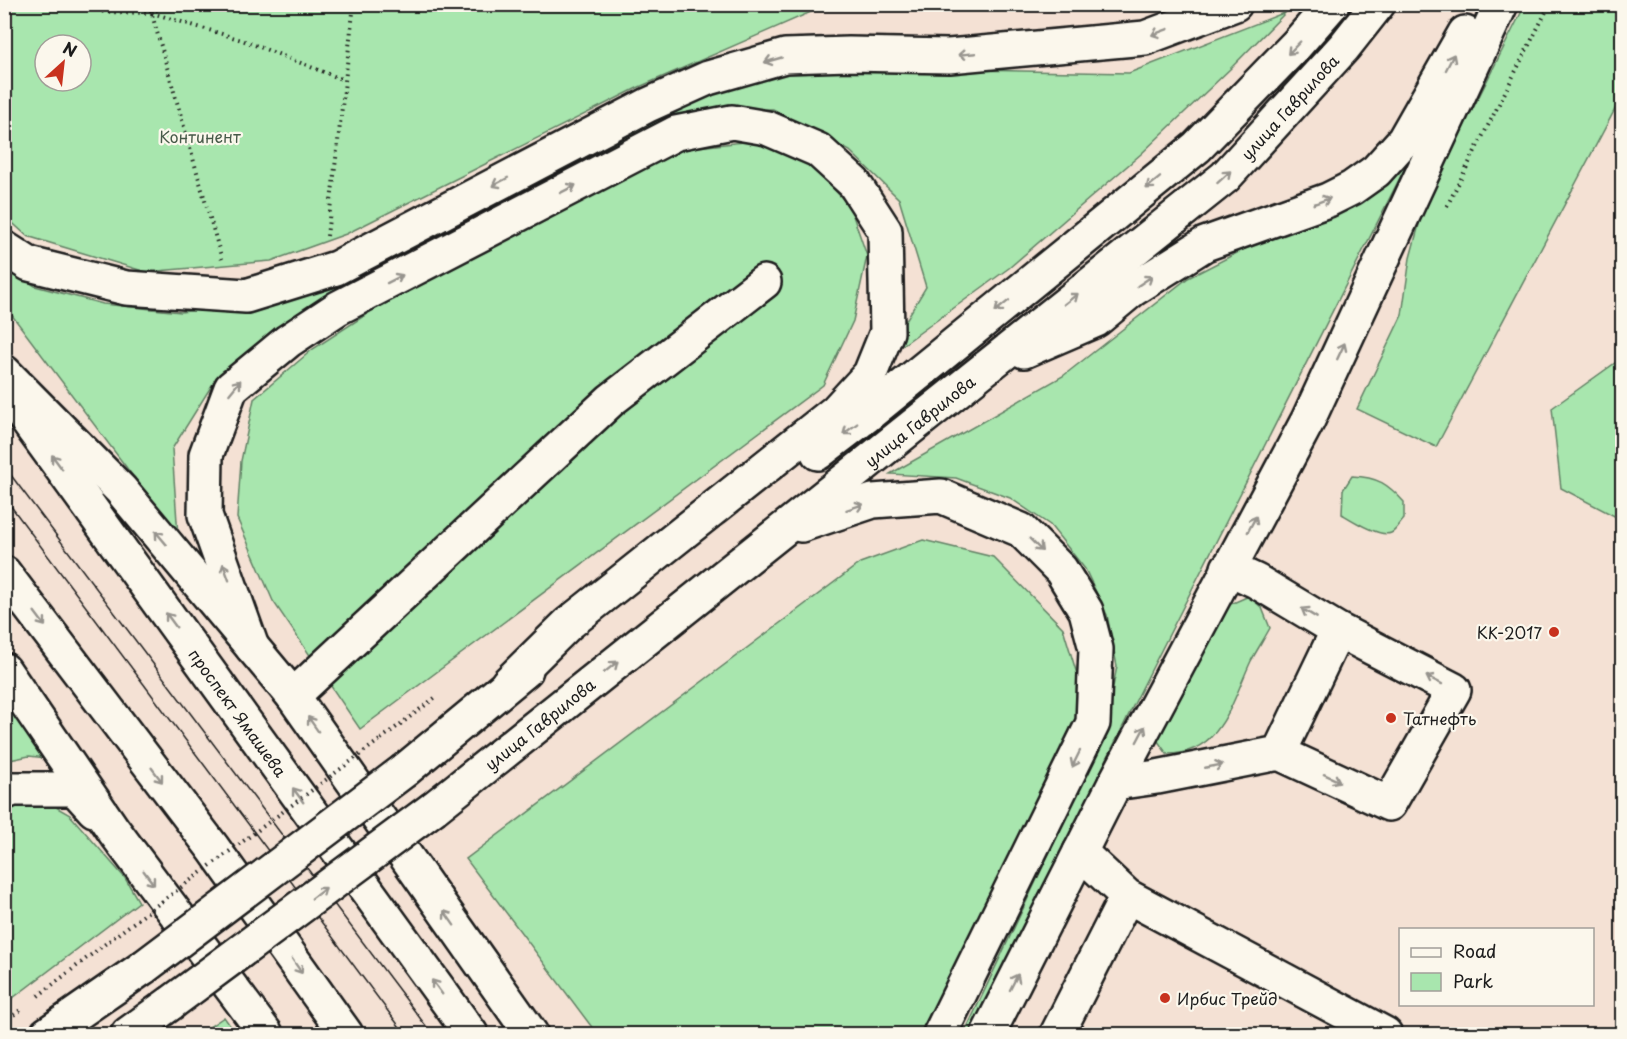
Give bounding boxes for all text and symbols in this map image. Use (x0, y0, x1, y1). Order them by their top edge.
one-way arrow (1151, 27, 1170, 38)
north arrow (33, 33, 93, 93)
text: N (59, 35, 81, 62)
one-way arrow (1286, 41, 1301, 56)
one-way arrow (958, 49, 977, 60)
street label: улица Гаврилова (1235, 49, 1344, 165)
one-way arrow (1445, 53, 1456, 71)
one-way arrow (764, 55, 783, 66)
park label: Континент (159, 124, 241, 148)
one-way arrow (1216, 170, 1231, 184)
one-way arrow (492, 176, 509, 188)
one-way arrow (1145, 176, 1161, 189)
one-way arrow (559, 183, 576, 195)
one-way arrow (1312, 195, 1331, 206)
one-way arrow (386, 273, 403, 285)
one-way arrow (1136, 275, 1153, 287)
one-way arrow (1063, 292, 1079, 305)
one-way arrow (994, 299, 1010, 312)
one-way arrow (1335, 342, 1347, 360)
street label: улица Гаврилова (859, 369, 980, 472)
one-way arrow (227, 380, 241, 396)
one-way arrow (842, 422, 858, 435)
one-way arrow (51, 455, 63, 471)
one-way arrow (845, 501, 864, 512)
one-way arrow (1246, 516, 1258, 533)
one-way arrow (154, 531, 168, 546)
one-way arrow (1029, 537, 1043, 552)
one-way arrow (219, 563, 230, 582)
one-way arrow (1301, 606, 1318, 618)
one-way arrow (33, 611, 46, 627)
one-way arrow (165, 613, 177, 629)
place label: КК-2017 (1477, 620, 1542, 644)
marker: КК-2017 (1547, 625, 1561, 639)
street label: проспект Ямашева (183, 643, 293, 782)
one-way arrow (603, 660, 618, 674)
street label: улица Гаврилова (479, 672, 600, 775)
one-way arrow (1426, 674, 1444, 685)
place label: Татнефть (1403, 706, 1477, 730)
marker: Татнефть (1384, 711, 1398, 725)
one-way arrow (307, 717, 319, 733)
one-way arrow (1136, 725, 1147, 743)
one-way arrow (1069, 749, 1081, 767)
one-way arrow (1203, 760, 1223, 771)
one-way arrow (151, 766, 164, 782)
one-way arrow (1323, 772, 1341, 784)
one-way arrow (292, 788, 304, 804)
one-way arrow (143, 870, 156, 886)
one-way arrow (311, 887, 327, 900)
one-way arrow (443, 910, 455, 927)
legend (1399, 928, 1594, 1006)
text: Road (1453, 937, 1497, 964)
one-way arrow (291, 958, 303, 974)
text: Park (1453, 967, 1493, 994)
one-way arrow (1009, 974, 1020, 992)
one-way arrow (431, 980, 443, 996)
place label: Ирбис Трейд (1177, 986, 1278, 1010)
marker: Ирбис Трейд (1158, 991, 1172, 1005)

